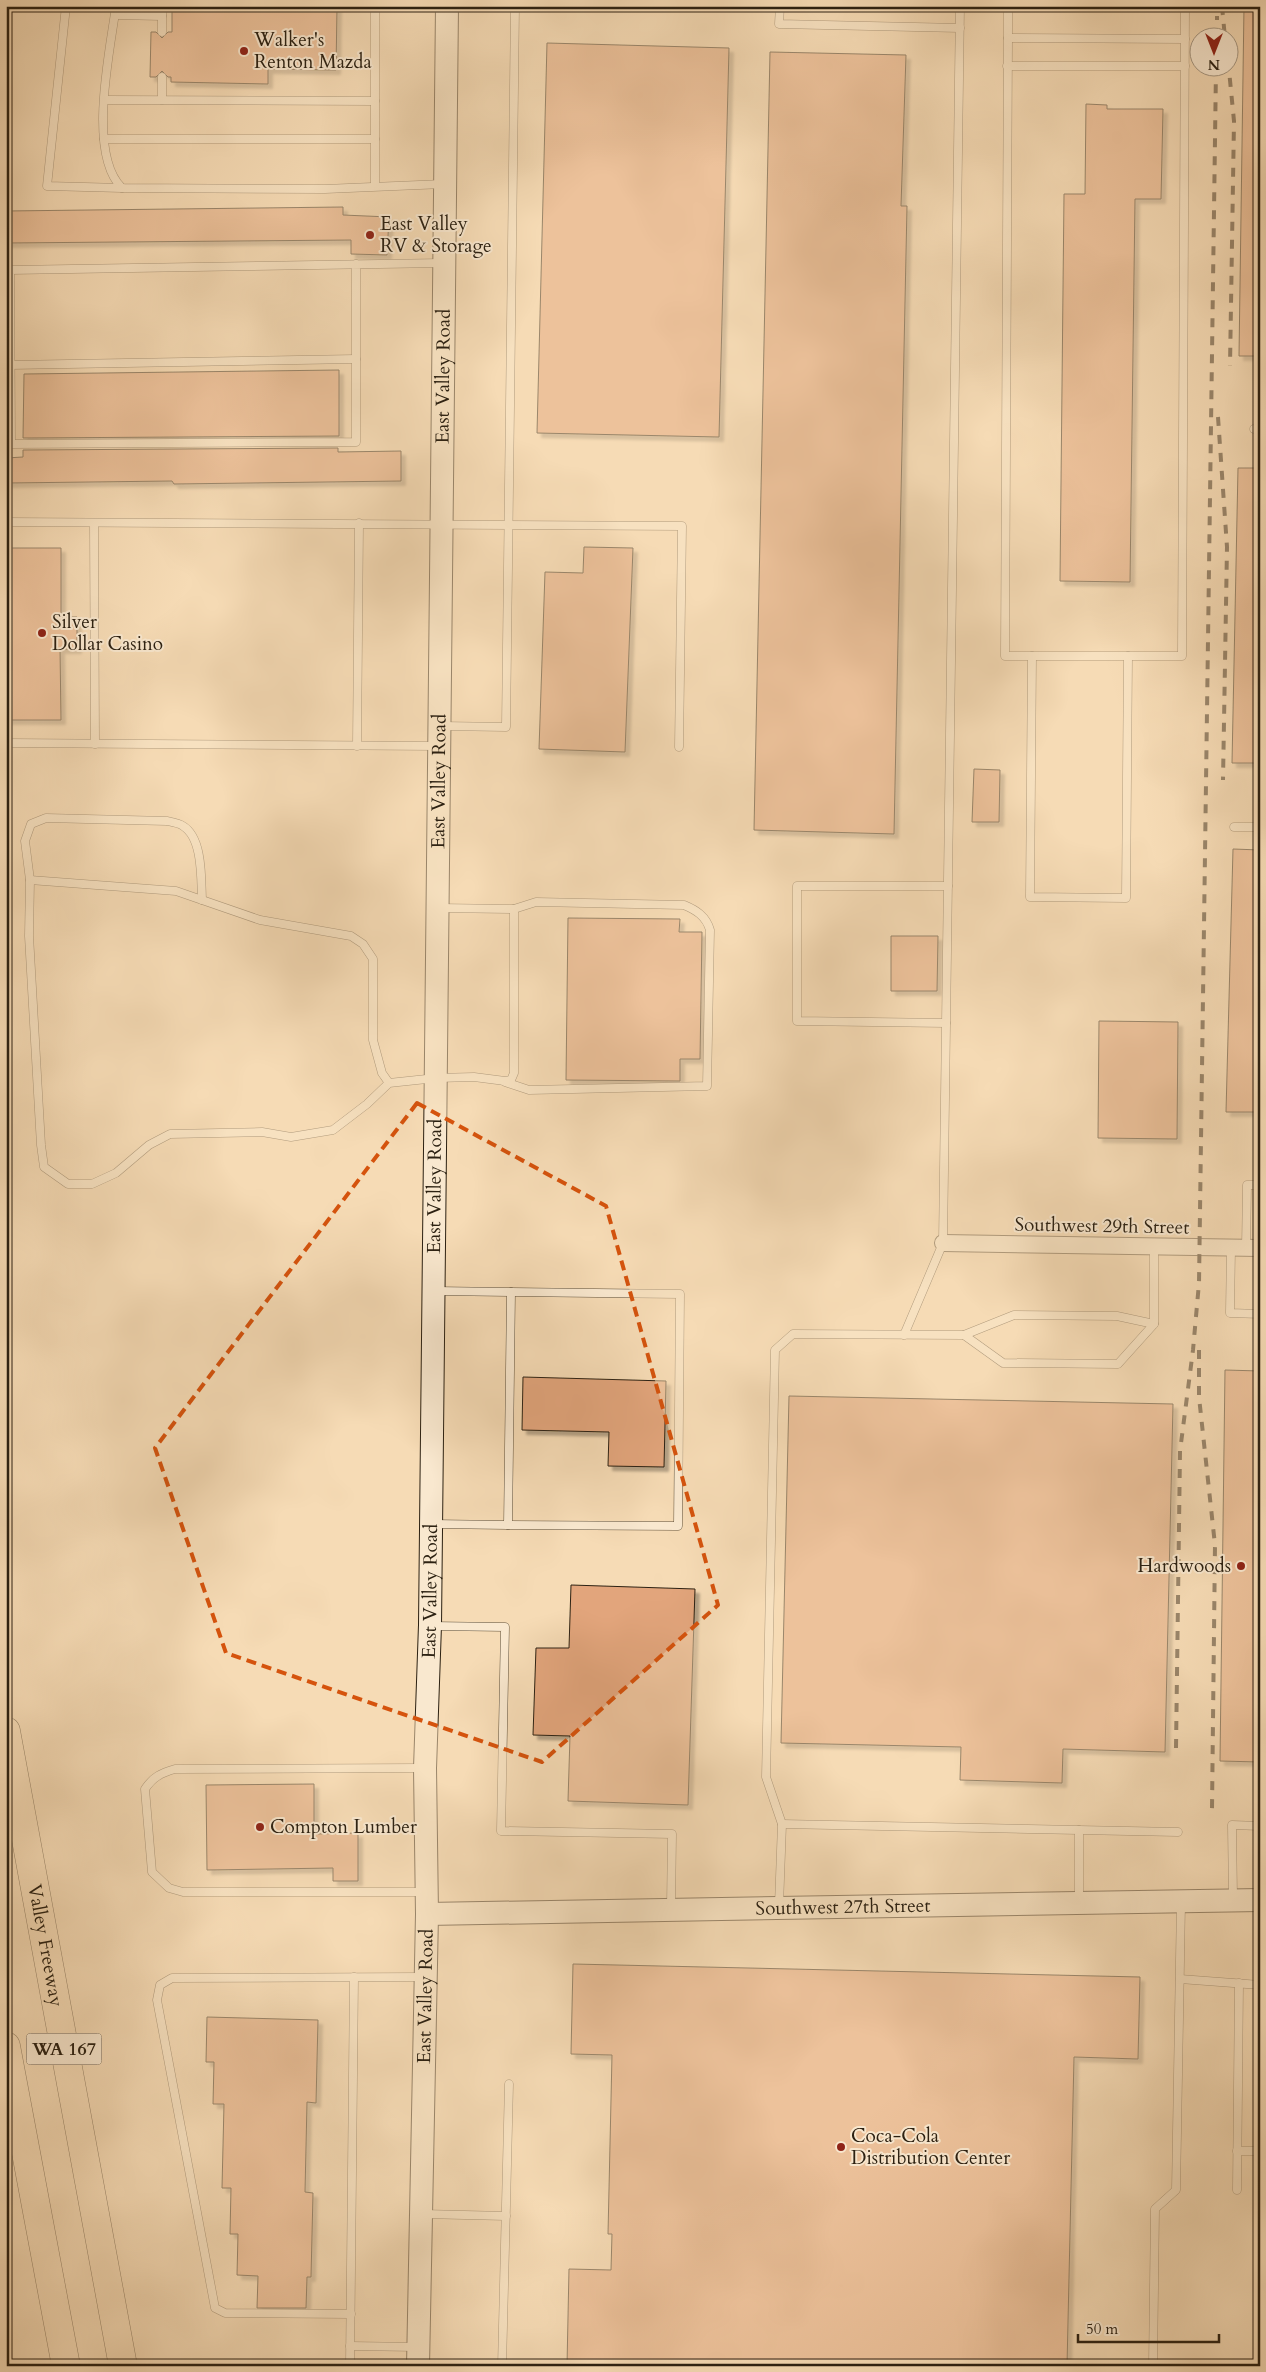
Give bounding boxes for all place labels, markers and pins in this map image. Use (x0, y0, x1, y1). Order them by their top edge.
place label: Walker's Renton Mazda (253, 27, 372, 75)
marker: Walker's Renton Mazda (238, 45, 250, 57)
place label: East Valley RV & Storage (380, 211, 492, 259)
marker: East Valley RV & Storage (364, 229, 376, 241)
place label: Silver Dollar Casino (52, 609, 163, 657)
marker: Silver Dollar Casino (36, 627, 48, 639)
place label: Hardwoods (1138, 1553, 1231, 1579)
marker: Hardwoods (1235, 1560, 1247, 1572)
place label: Compton Lumber (270, 1814, 417, 1840)
marker: Compton Lumber (254, 1821, 266, 1833)
place label: Coca-Cola Distribution Center (851, 2123, 1010, 2171)
marker: Coca-Cola Distribution Center (835, 2141, 847, 2153)

